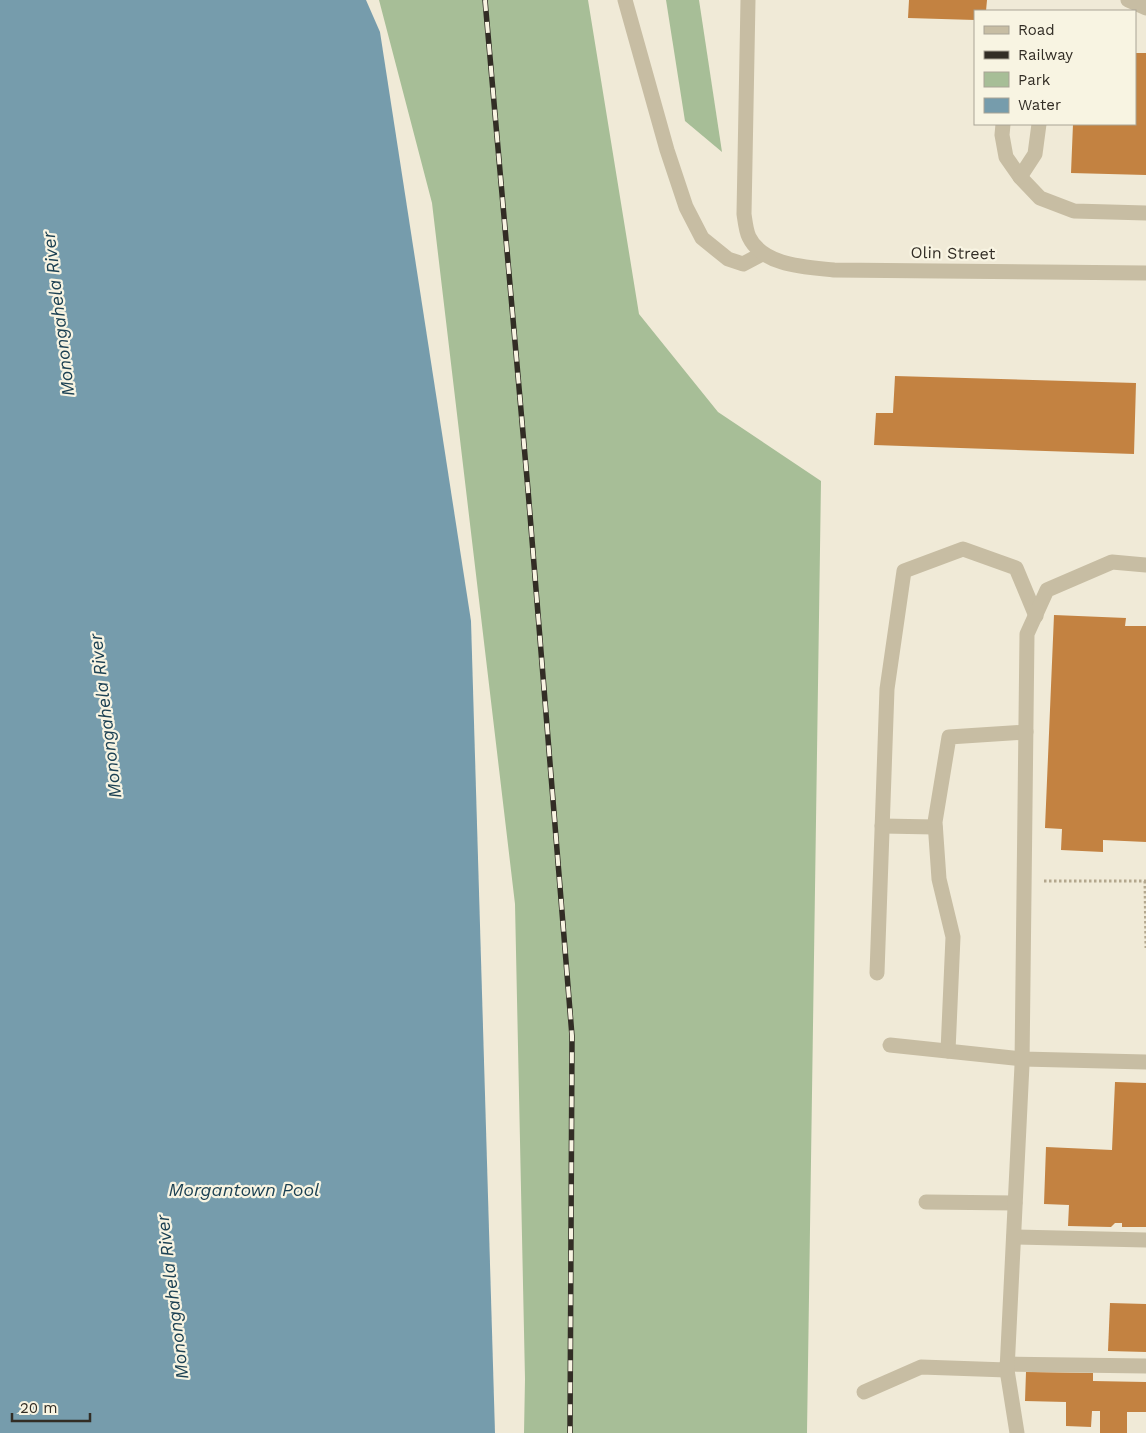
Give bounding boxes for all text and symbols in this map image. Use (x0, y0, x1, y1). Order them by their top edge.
legend (974, 10, 1136, 125)
text: Road (1018, 21, 1055, 39)
text: Railway (1018, 46, 1073, 64)
text: Park (1018, 71, 1051, 89)
text: Water (1018, 96, 1061, 114)
water label: Monongahela River (37, 229, 79, 398)
street label: Olin Street (911, 243, 996, 263)
water label: Monongahela River (84, 631, 126, 800)
water label: Morgantown Pool (168, 1179, 320, 1200)
water label: Monongahela River (151, 1212, 193, 1381)
scale bar (12, 1390, 90, 1422)
text: 20 m (20, 1399, 58, 1417)

